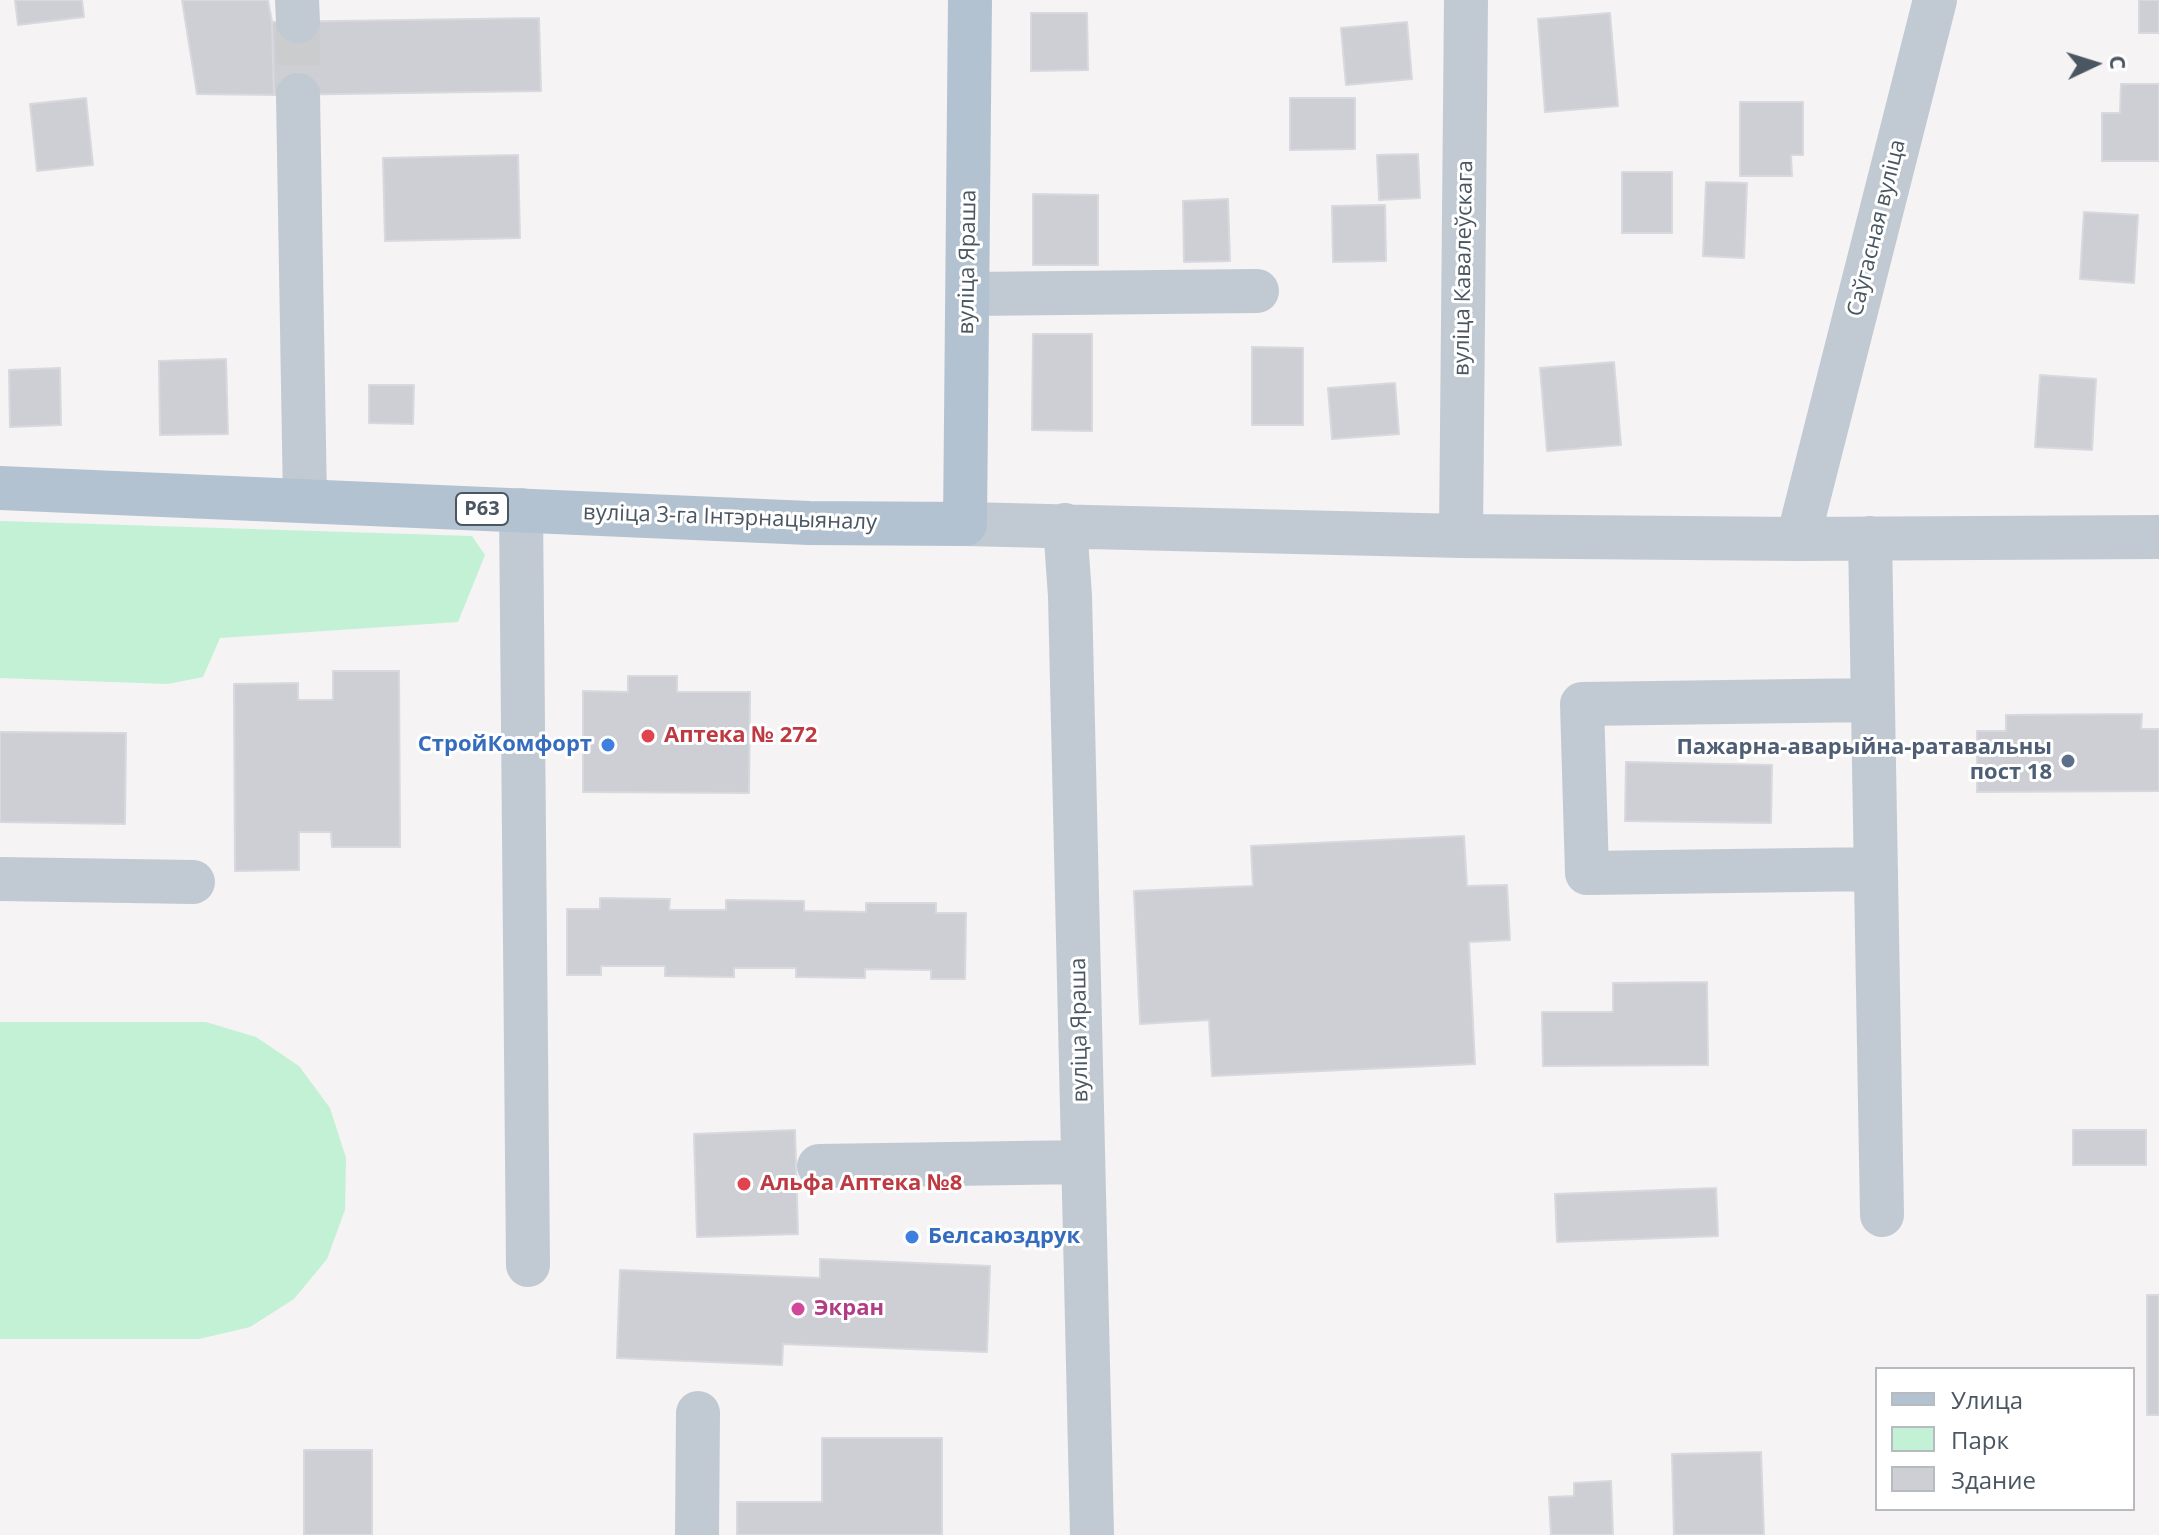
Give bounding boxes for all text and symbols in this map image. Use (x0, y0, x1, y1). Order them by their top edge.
north arrow (2055, 24, 2135, 104)
text: С (2103, 54, 2134, 70)
street label: Саўгасная вуліца (1842, 137, 1912, 319)
street label: вуліца Кавалеўскага (1449, 160, 1479, 376)
street label: вуліца Яраша (954, 189, 982, 335)
road number: Р63 (456, 493, 508, 525)
street label: вуліца 3-га Інтэрнацыяналу (583, 500, 877, 536)
place label: Аптека № 272 (664, 723, 817, 749)
marker: Аптека № 272 (639, 727, 657, 745)
place label: СтройКомфорт (418, 732, 592, 758)
place label: Пажарна-аварыйна-ратавальны пост 18 (1676, 735, 2052, 786)
marker: СтройКомфорт (599, 736, 617, 754)
marker: Пажарна-аварыйна-ратавальны пост 18 (2059, 752, 2077, 770)
street label: вуліца Яраша (1066, 957, 1094, 1103)
place label: Альфа Аптека №8 (760, 1171, 962, 1197)
marker: Альфа Аптека №8 (735, 1175, 753, 1193)
place label: Белсаюздрук (928, 1224, 1080, 1250)
marker: Белсаюздрук (903, 1228, 921, 1246)
place label: Экран (814, 1296, 884, 1322)
marker: Экран (789, 1300, 807, 1318)
legend (1875, 1367, 2135, 1511)
text: Улица (1951, 1383, 2023, 1416)
text: Парк (1951, 1423, 2009, 1456)
text: Здание (1951, 1463, 2036, 1496)

